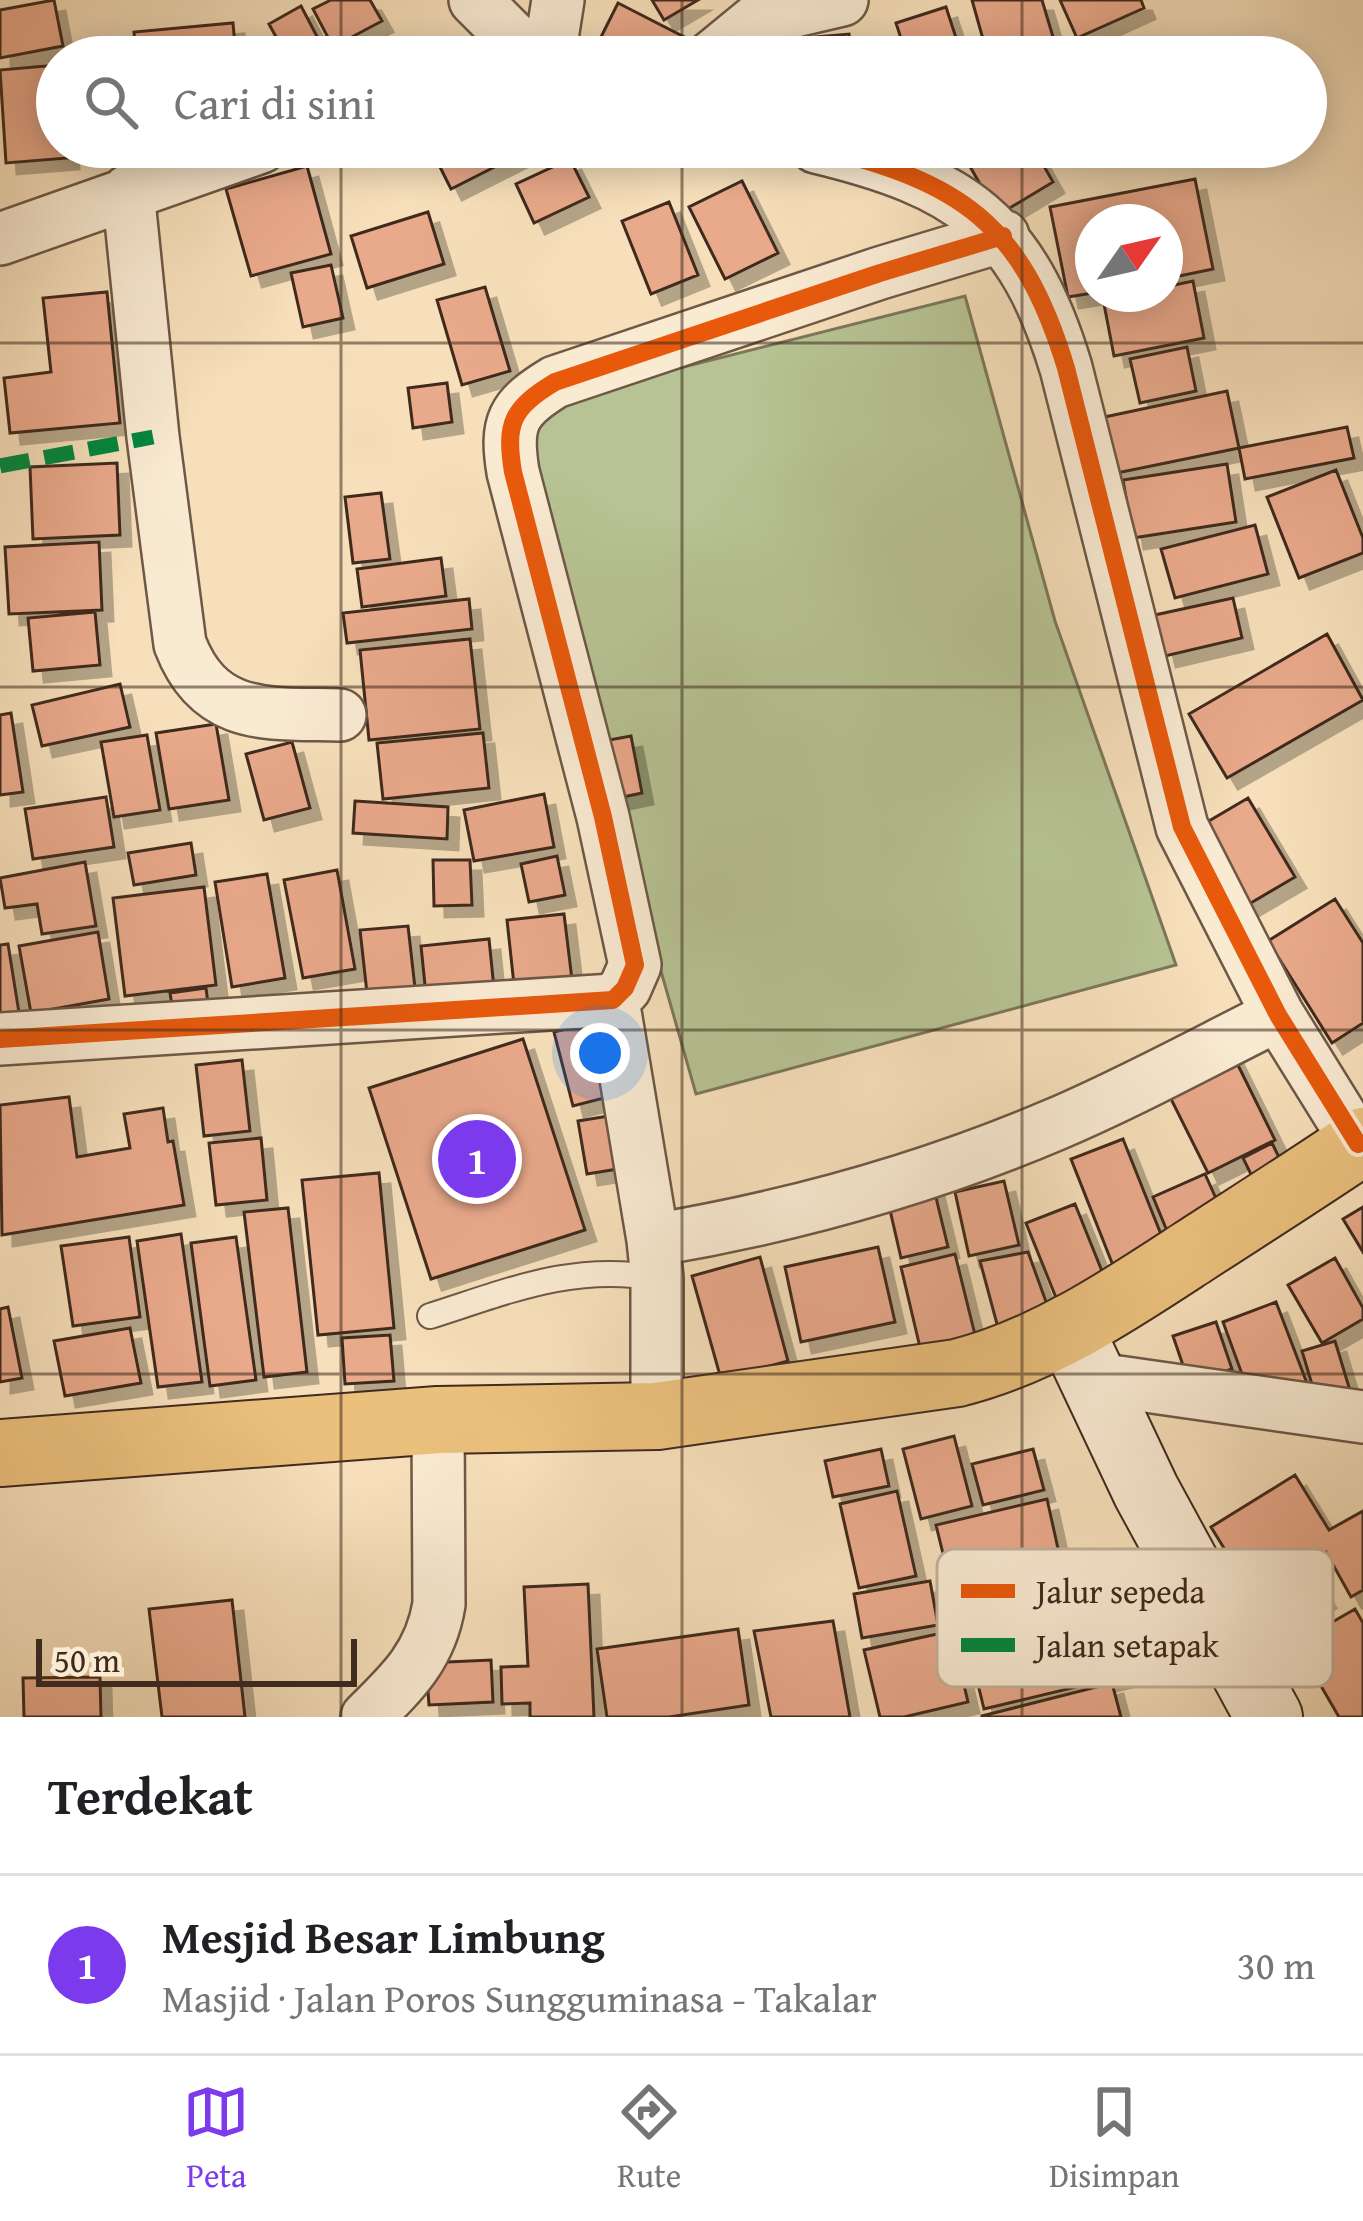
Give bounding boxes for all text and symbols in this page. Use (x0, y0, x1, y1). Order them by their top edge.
search box (36, 36, 1327, 168)
icon: search (78, 69, 144, 135)
text: Cari di sini (174, 70, 376, 135)
north arrow (1075, 204, 1183, 312)
your location (570, 1023, 630, 1083)
pin: 1 (438, 1114, 516, 1204)
legend (937, 1549, 1333, 1687)
text: Jalur sepeda (1032, 1567, 1205, 1615)
text: Jalan setapak (1032, 1621, 1219, 1669)
scale bar (36, 1633, 357, 1686)
text: 50 m (54, 1636, 120, 1684)
text: Terdekat (48, 1758, 253, 1833)
text: Mesjid Besar Limbung (162, 1904, 605, 1969)
text: 1 (77, 1936, 97, 1993)
text: 30 m (1237, 1936, 1315, 1993)
text: Masjid · Jalan Poros Sungguminasa - Takalar (162, 1969, 877, 2026)
tab: Peta (183, 2079, 249, 2199)
tab: Rute (616, 2079, 682, 2199)
tab: Disimpan (1049, 2079, 1180, 2199)

